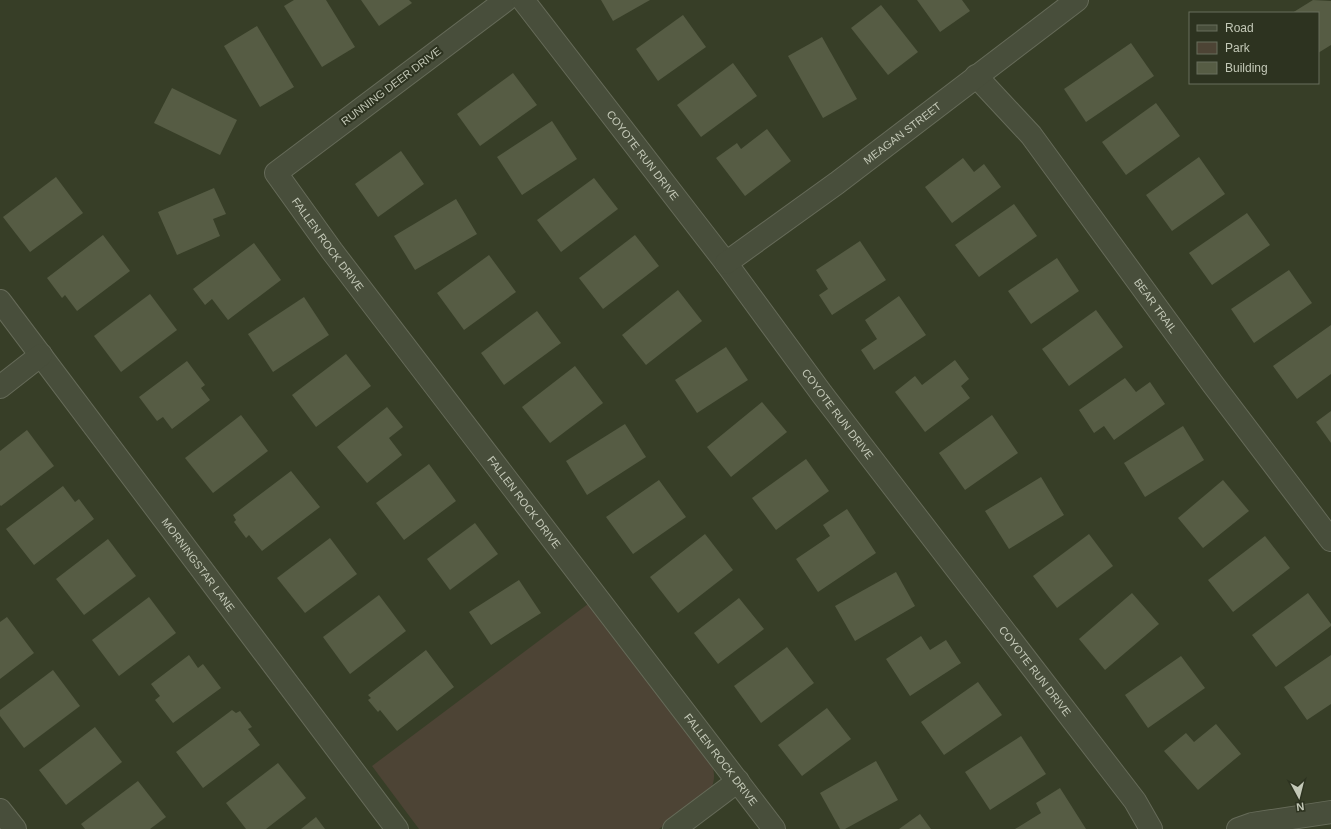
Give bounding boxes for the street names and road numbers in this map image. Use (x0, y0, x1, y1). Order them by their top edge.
street label: RUNNING DEER DRIVE (339, 45, 443, 127)
street label: MEAGAN STREET (861, 100, 944, 167)
street label: COYOTE RUN DRIVE (604, 108, 681, 202)
street label: FALLEN ROCK DRIVE (290, 195, 366, 293)
street label: BEAR TRAIL (1132, 276, 1179, 335)
street label: COYOTE RUN DRIVE (800, 366, 876, 461)
street label: FALLEN ROCK DRIVE (485, 454, 563, 551)
street label: MORNINGSTAR LANE (159, 516, 237, 614)
street label: COYOTE RUN DRIVE (997, 624, 1073, 718)
street label: FALLEN ROCK DRIVE (682, 711, 760, 808)

